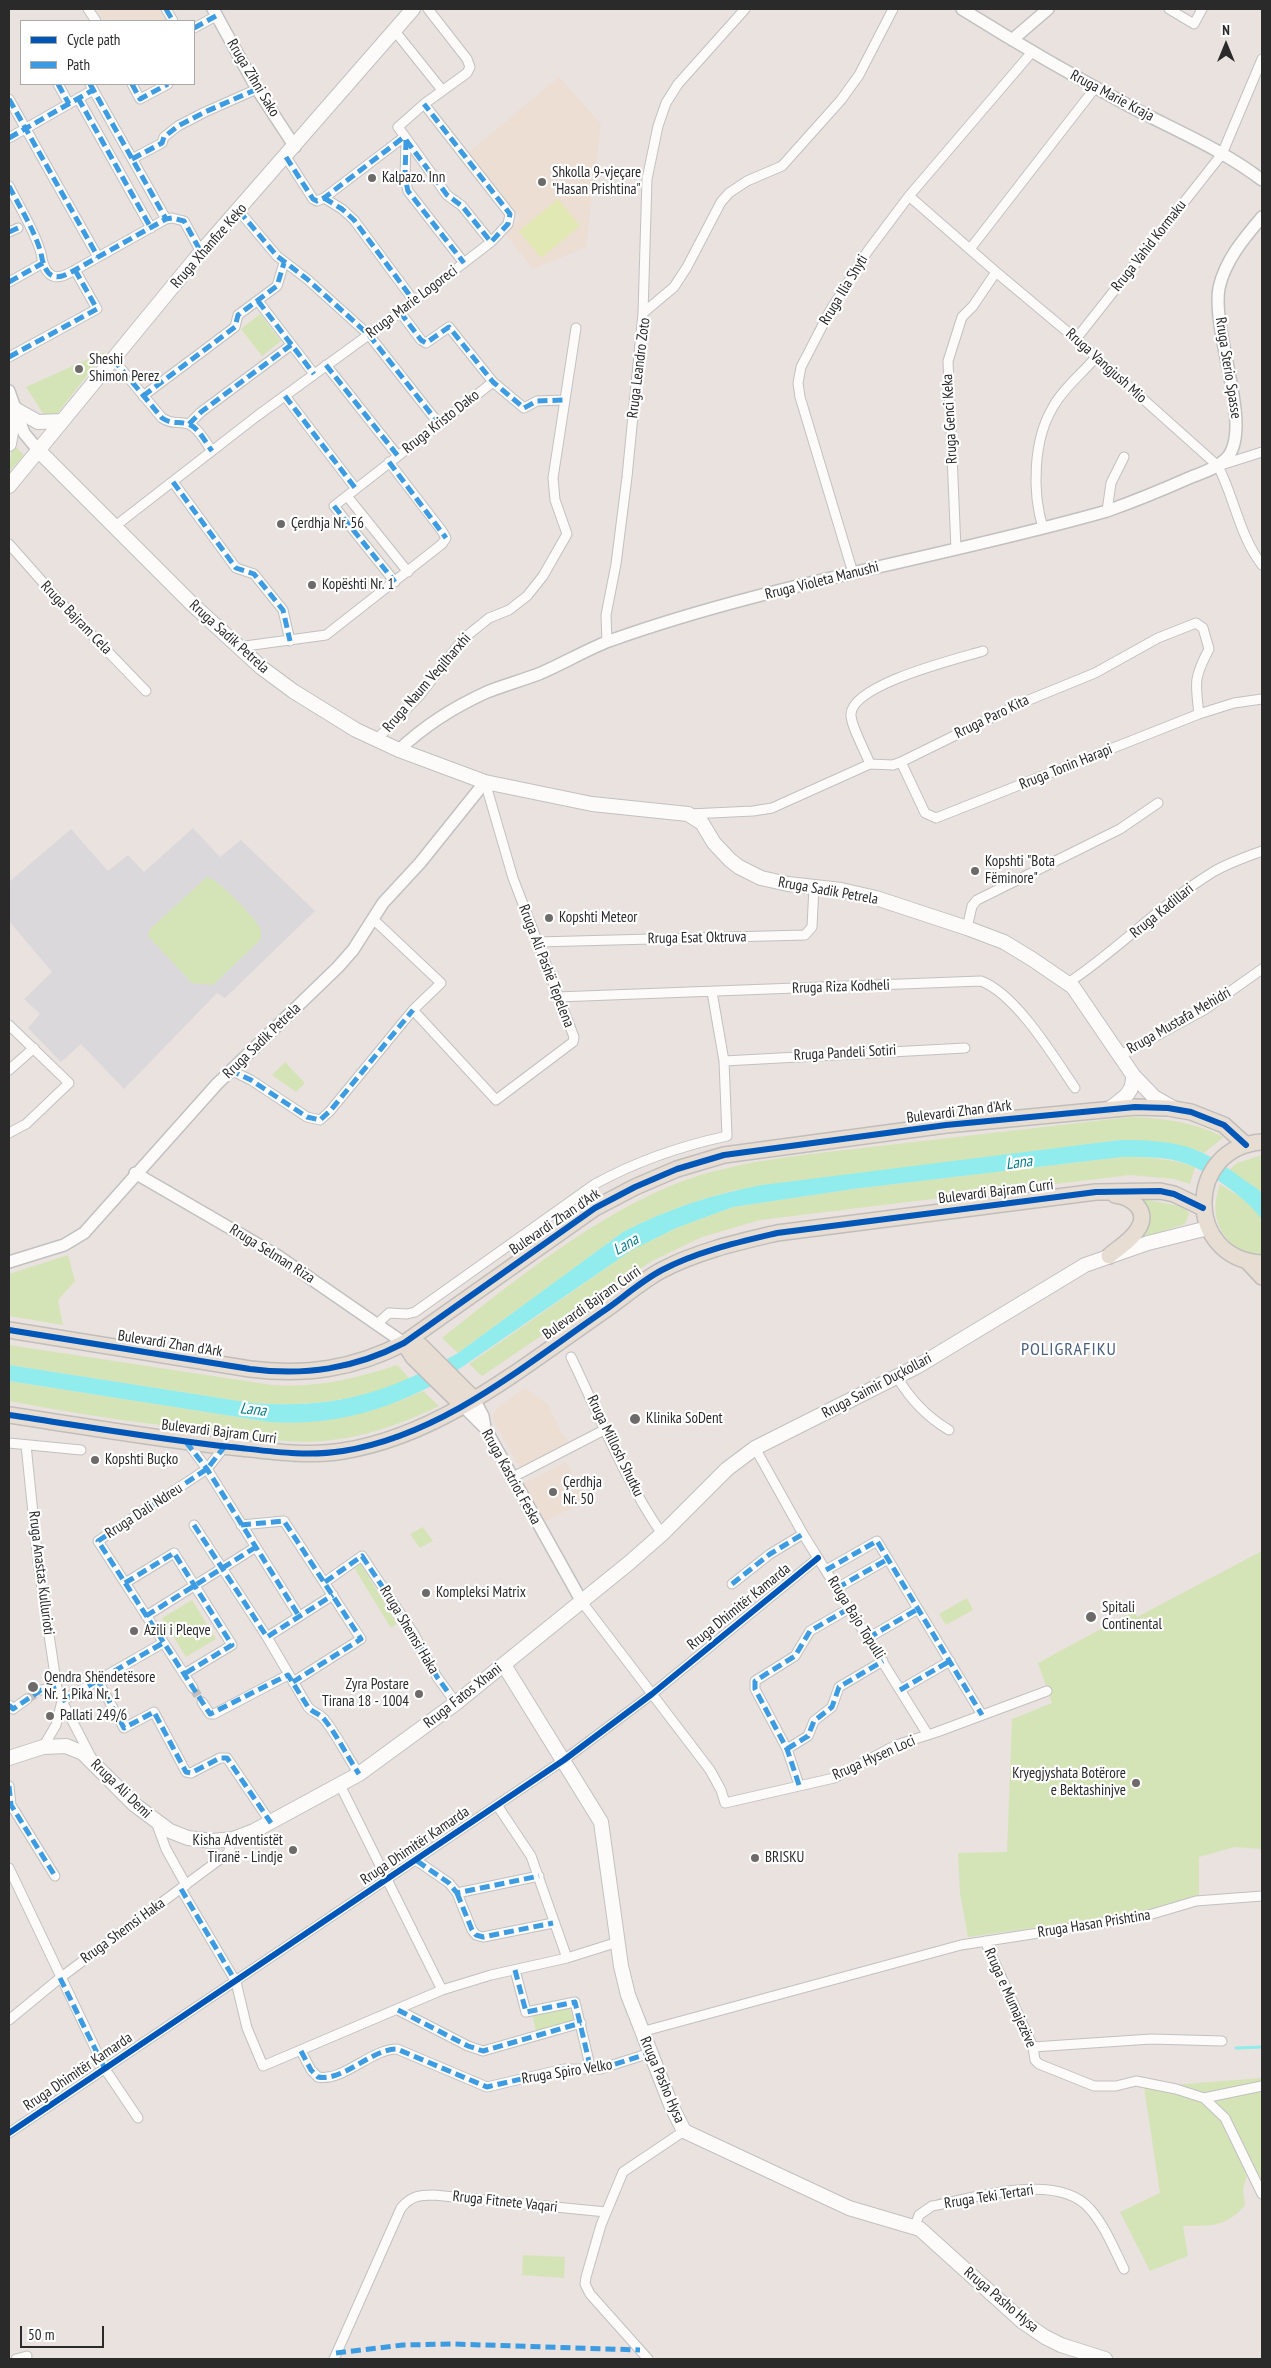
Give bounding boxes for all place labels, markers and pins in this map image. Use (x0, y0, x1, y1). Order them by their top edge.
place label: Shkolla 9-vjeçare "Hasan Prishtina" (552, 164, 641, 199)
place label: Kalpazo. Inn (382, 169, 445, 187)
marker: Kalpazo. Inn (366, 172, 378, 184)
marker: Shkolla 9-vjeçare "Hasan Prishtina" (536, 176, 548, 188)
place label: Sheshi Shimon Perez (89, 351, 159, 386)
marker: Sheshi Shimon Perez (73, 363, 85, 375)
place label: Çerdhja Nr. 56 (291, 515, 364, 533)
marker: Çerdhja Nr. 56 (275, 518, 287, 530)
place label: Kopështi Nr. 1 (322, 576, 394, 594)
marker: Kopështi Nr. 1 (306, 579, 318, 591)
place label: Kopshti "Bota Fëminore" (985, 853, 1055, 888)
marker: Kopshti "Bota Fëminore" (969, 865, 981, 877)
place label: Kopshti Meteor (559, 909, 637, 927)
marker: Kopshti Meteor (543, 912, 555, 924)
place label: Klinika SoDent (646, 1410, 723, 1428)
marker: Klinika SoDent (628, 1412, 642, 1426)
place label: Kopshti Buçko (105, 1451, 178, 1469)
marker: Kopshti Buçko (89, 1454, 101, 1466)
place label: Çerdhja Nr. 50 (563, 1474, 602, 1509)
marker: Çerdhja Nr. 50 (547, 1486, 559, 1498)
place label: Kompleksi Matrix (436, 1584, 526, 1602)
marker: Kompleksi Matrix (420, 1587, 432, 1599)
place label: Spitali Continental (1102, 1599, 1162, 1634)
marker: Spitali Continental (1084, 1610, 1098, 1624)
place label: Azili i Pleqve (144, 1622, 211, 1640)
marker: Azili i Pleqve (128, 1625, 140, 1637)
place label: Qendra Shëndetësore Nr. 1 Pika Nr. 1 (44, 1669, 155, 1704)
place label: Zyra Postare Tirana 18 - 1004 (322, 1676, 409, 1711)
marker: Qendra Shëndetësore Nr. 1 Pika Nr. 1 (26, 1680, 40, 1694)
marker: Zyra Postare Tirana 18 - 1004 (413, 1688, 425, 1700)
place label: Pallati 249/6 (60, 1707, 127, 1725)
marker: Pallati 249/6 (44, 1710, 56, 1722)
place label: Kryegjyshata Botërore e Bektashinjve (1012, 1765, 1126, 1800)
marker: Kryegjyshata Botërore e Bektashinjve (1130, 1777, 1142, 1789)
place label: Kisha Adventistët Tiranë - Lindje (193, 1832, 283, 1867)
marker: Kisha Adventistët Tiranë - Lindje (287, 1844, 299, 1856)
place label: BRISKU (765, 1849, 804, 1867)
marker: BRISKU (749, 1852, 761, 1864)

